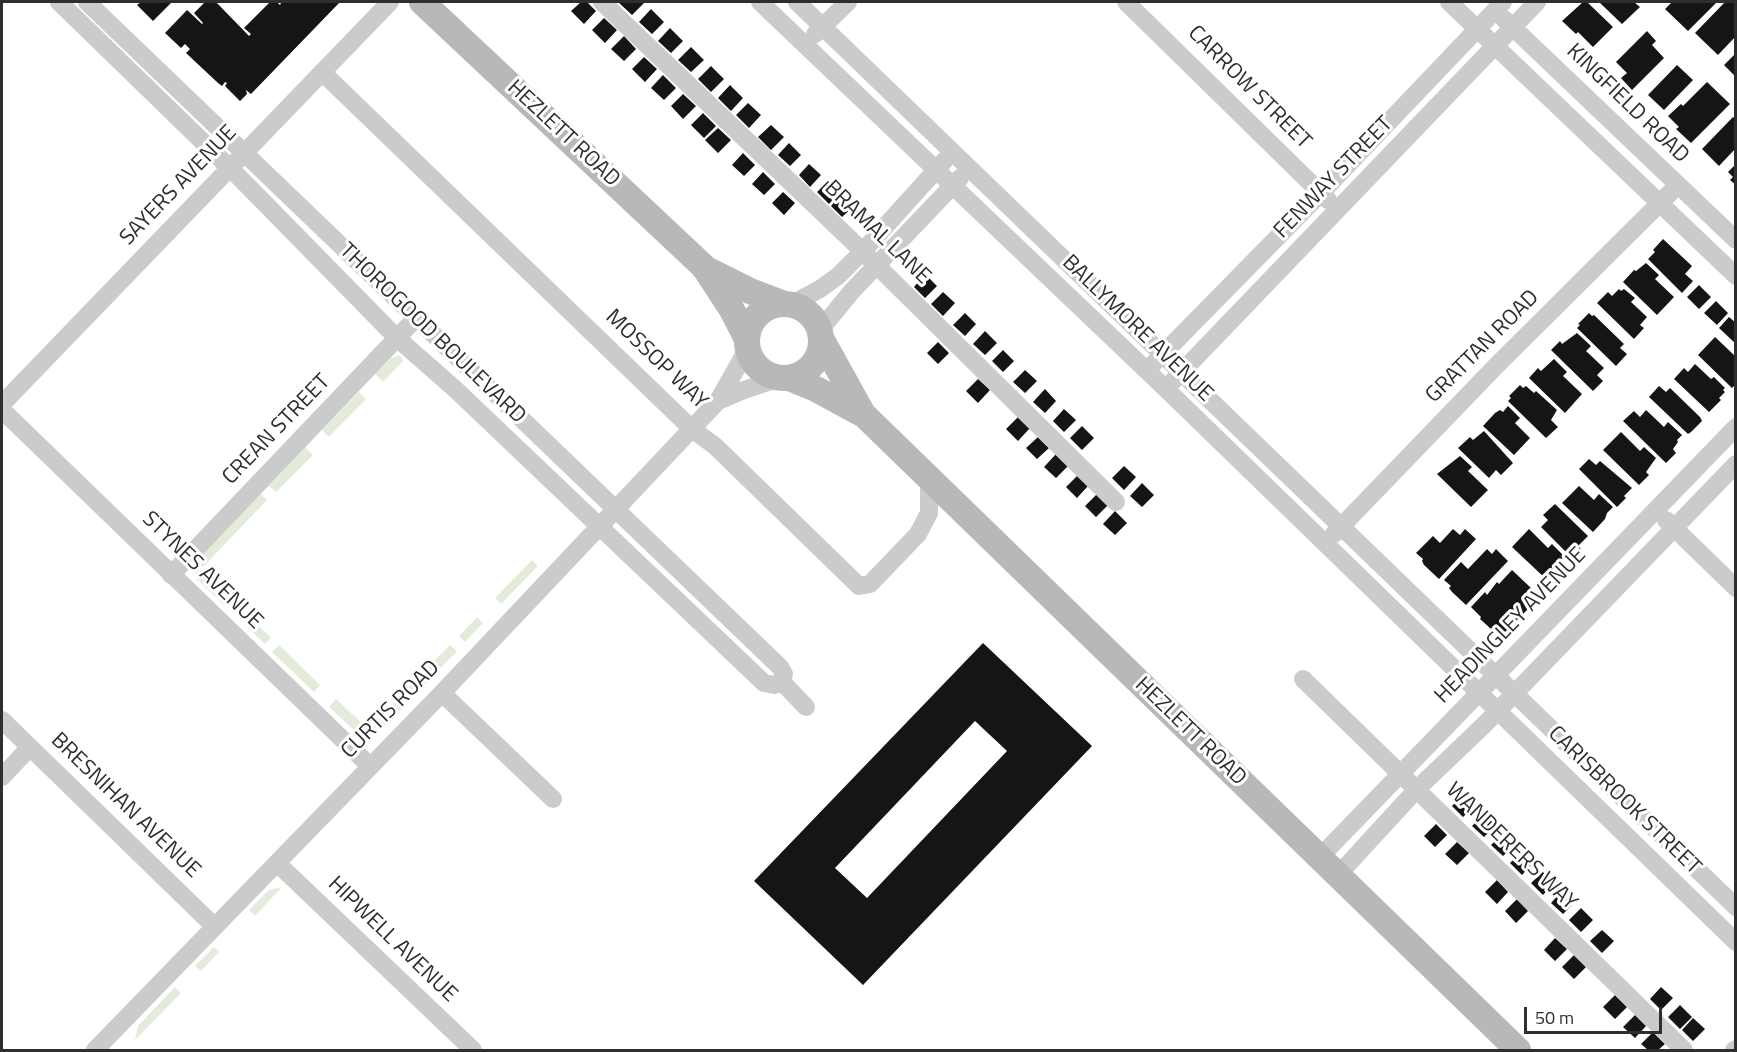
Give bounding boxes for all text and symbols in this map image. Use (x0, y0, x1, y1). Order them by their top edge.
street label: CARROW STREET (1182, 21, 1316, 155)
street label: KINGFIELD ROAD (1560, 39, 1694, 169)
street label: HEZLETT ROAD (501, 75, 625, 193)
street label: FENWAY STREET (1269, 112, 1399, 244)
street label: SAYERS AVENUE (115, 120, 243, 252)
street label: BRAMAL LANE (818, 176, 936, 290)
street label: THOROGOOD BOULEVARD (333, 238, 531, 430)
street label: BALLYMORE AVENUE (1056, 250, 1218, 408)
street label: GRATTAN ROAD (1421, 285, 1545, 409)
street label: MOSSOP WAY (599, 305, 713, 415)
street label: CREAN STREET (218, 369, 336, 491)
street label: STYNES AVENUE (136, 507, 268, 635)
street label: HEADINGLEY AVENUE (1430, 543, 1592, 709)
street label: CURTIS ROAD (336, 655, 446, 765)
street label: HEZLETT ROAD (1129, 672, 1251, 792)
street label: CARISBROOK STREET (1542, 721, 1706, 881)
street label: BRESNIHAN AVENUE (45, 728, 205, 884)
street label: WANDERERS WAY (1440, 778, 1582, 916)
street label: HIPWELL AVENUE (322, 872, 462, 1008)
scale bar (1527, 995, 1665, 1033)
text: 50 m (1535, 1004, 1574, 1031)

